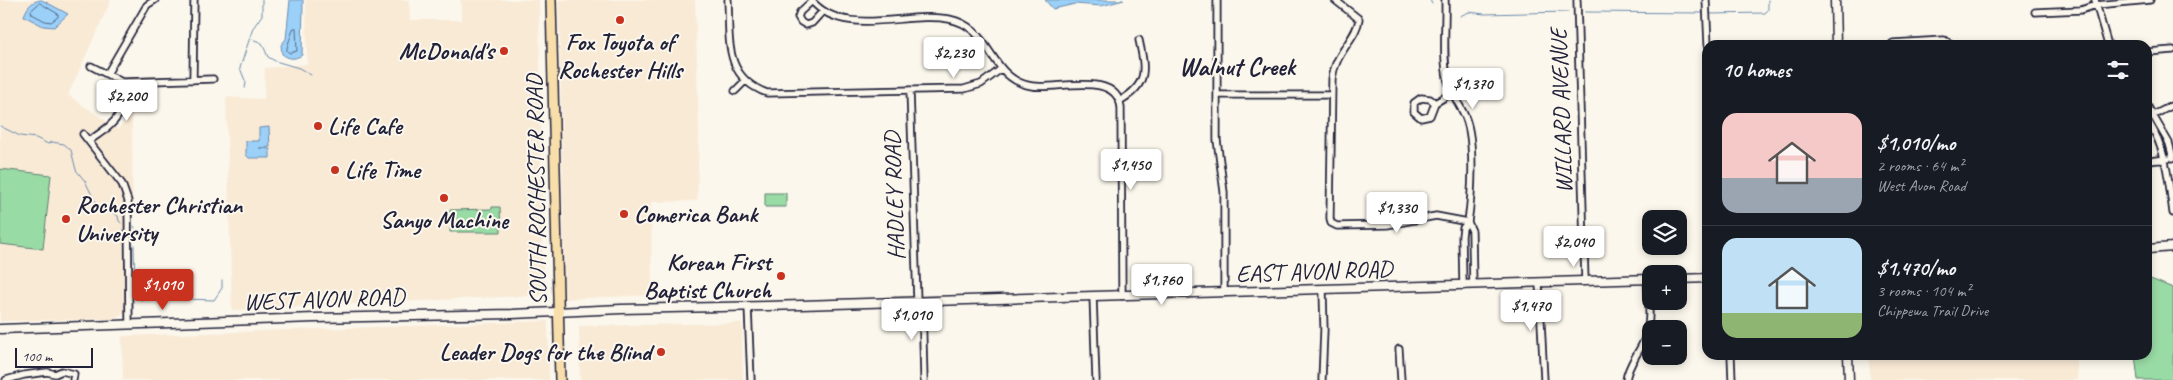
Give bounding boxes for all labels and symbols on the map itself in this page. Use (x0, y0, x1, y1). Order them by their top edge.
marker: Fox Toyota of Rochester Hills (614, 14, 626, 26)
street label: WILLARD AVENUE (1543, 25, 1579, 194)
place label: Fox Toyota of Rochester Hills (558, 27, 685, 85)
place label: McDonald's (399, 36, 497, 66)
pin: $2,230 (913, 36, 995, 79)
marker: McDonald's (498, 45, 510, 57)
district label: Walnut Creek (1179, 51, 1297, 83)
pin: $1,370 (1432, 68, 1514, 110)
street label: SOUTH ROCHESTER ROAD (519, 72, 553, 306)
pin: $2,200 (86, 80, 168, 122)
place label: Life Cafe (328, 111, 403, 141)
marker: Life Cafe (312, 120, 324, 132)
street label: HADLEY ROAD (877, 129, 911, 261)
pin: $1,450 (1090, 148, 1172, 191)
place label: Life Time (345, 155, 422, 185)
marker: Life Time (329, 164, 341, 176)
place label: Rochester Christian University (76, 190, 243, 248)
marker: Sanyo Machine (438, 192, 450, 204)
pin: $1,330 (1356, 192, 1438, 234)
place label: Comerica Bank (634, 199, 759, 229)
place label: Sanyo Machine (380, 205, 510, 235)
marker: Comerica Bank (618, 208, 630, 220)
marker: Rochester Christian University (60, 213, 72, 225)
pin: $2,040 (1533, 226, 1615, 268)
place label: Korean First Baptist Church (644, 247, 774, 305)
street label: EAST AVON ROAD (1235, 253, 1395, 289)
pin: $1,760 (1121, 264, 1203, 306)
pin: $1,010 (122, 268, 204, 311)
marker: Korean First Baptist Church (775, 270, 787, 282)
street label: WEST AVON ROAD (243, 281, 407, 317)
pin: $1,470 (1490, 290, 1572, 332)
pin: $1,010 (871, 298, 953, 341)
place label: Leader Dogs for the Blind (439, 337, 655, 367)
scale bar (15, 345, 92, 368)
marker: Leader Dogs for the Blind (655, 346, 667, 358)

